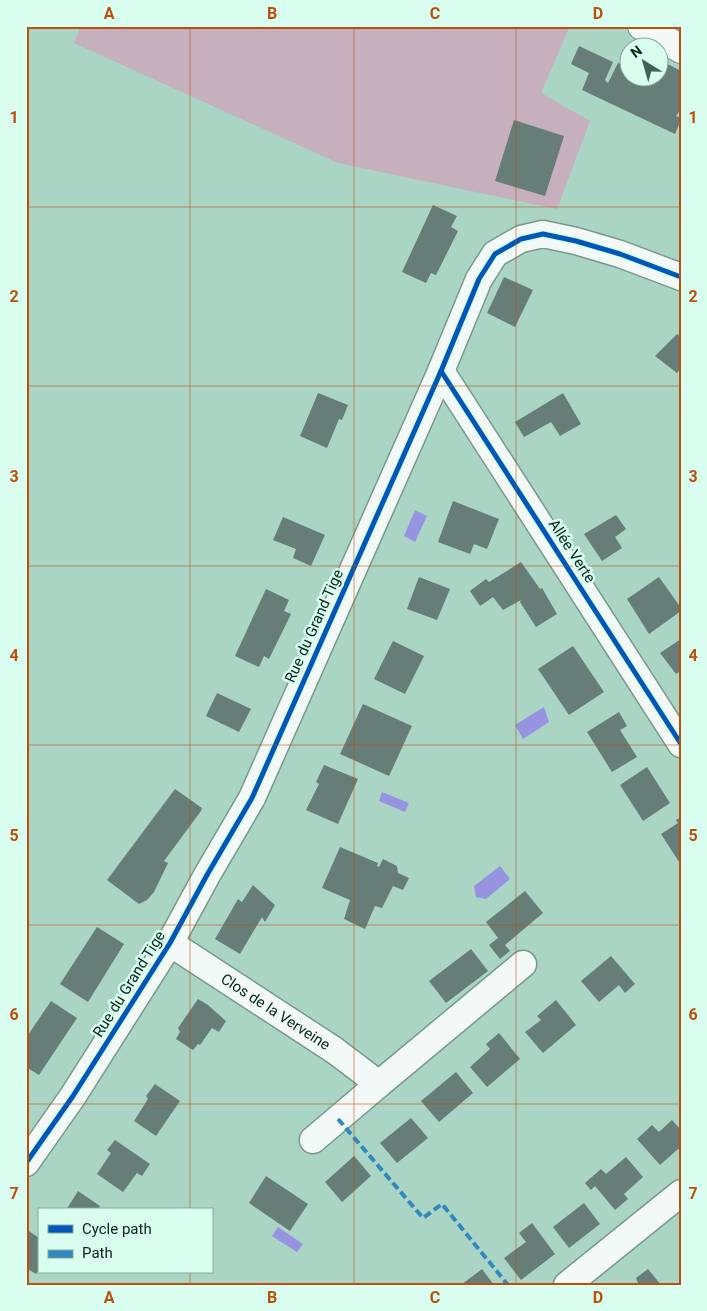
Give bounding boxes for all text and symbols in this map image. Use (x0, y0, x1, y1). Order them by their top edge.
text: A (104, 4, 115, 23)
text: B (267, 4, 277, 23)
text: C (430, 4, 440, 23)
text: D (593, 4, 603, 23)
north arrow (620, 38, 670, 88)
text: N (627, 42, 645, 61)
text: 1 (9, 108, 19, 127)
text: 1 (688, 108, 698, 127)
text: 2 (9, 287, 19, 306)
text: 2 (688, 287, 698, 306)
text: 3 (9, 467, 19, 486)
text: 3 (688, 467, 698, 486)
street label: Allée Verte (545, 516, 599, 586)
street label: Rue du Grand Tige (281, 567, 347, 685)
text: 4 (9, 646, 19, 665)
text: 4 (688, 646, 698, 665)
text: 5 (9, 826, 19, 845)
text: 5 (688, 826, 698, 845)
street label: Rue du Grand Tige (89, 927, 169, 1040)
street label: Clos de la Verveine (218, 970, 334, 1054)
text: 6 (9, 1005, 19, 1024)
text: 6 (688, 1005, 698, 1024)
text: 7 (9, 1184, 19, 1203)
text: 7 (688, 1184, 698, 1203)
legend (38, 1208, 212, 1274)
text: Cycle path (82, 1220, 152, 1238)
text: Path (82, 1244, 113, 1262)
text: A (104, 1288, 115, 1307)
text: B (267, 1288, 277, 1307)
text: C (430, 1288, 440, 1307)
text: D (593, 1288, 603, 1307)

